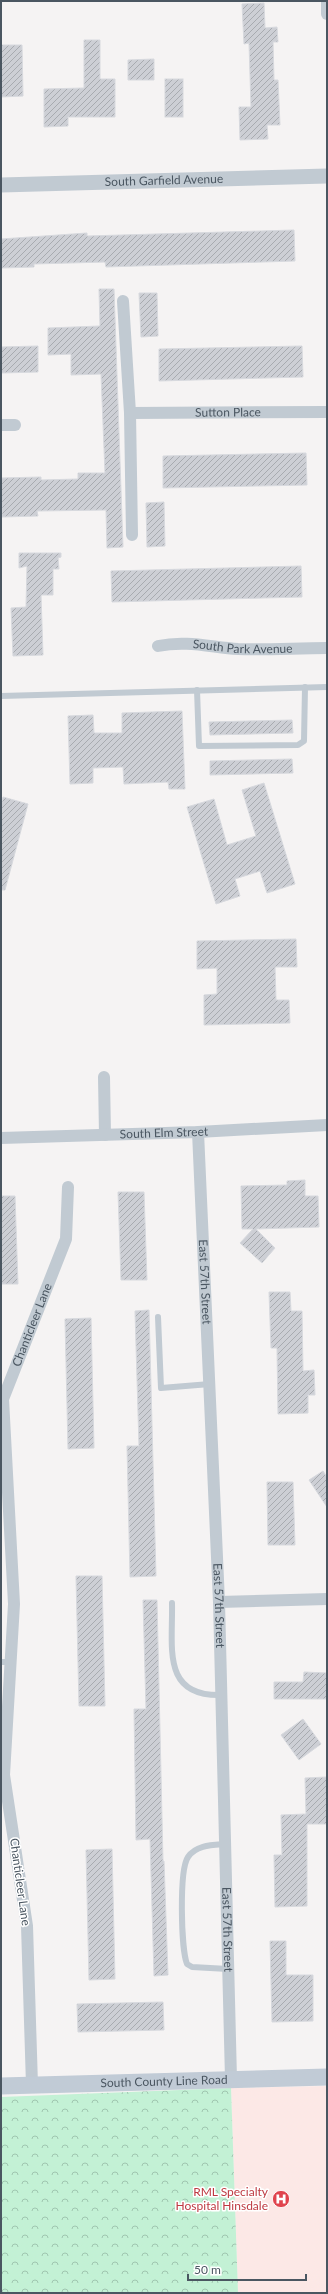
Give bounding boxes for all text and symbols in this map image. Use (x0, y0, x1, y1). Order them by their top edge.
street label: South Garfield Avenue (105, 171, 223, 189)
street label: Sutton Place (195, 404, 261, 420)
street label: South Park Avenue (192, 636, 293, 656)
street label: South Elm Street (119, 1123, 209, 1141)
street label: East 57th Street (196, 1239, 215, 1325)
street label: Chanticleer Lane (9, 1281, 55, 1369)
street label: East 57th Street (210, 1563, 228, 1649)
street label: Chanticleer Lane (7, 1837, 34, 1927)
street label: East 57th Street (219, 1887, 236, 1973)
street label: South County Line Road (100, 2072, 228, 2090)
place label: RML Specialty Hospital Hinsdale (176, 2184, 269, 2213)
hospital icon: RML Specialty Hospital Hinsdale (271, 2189, 291, 2209)
scale bar (188, 2256, 306, 2282)
text: 50 m (194, 2262, 221, 2277)

